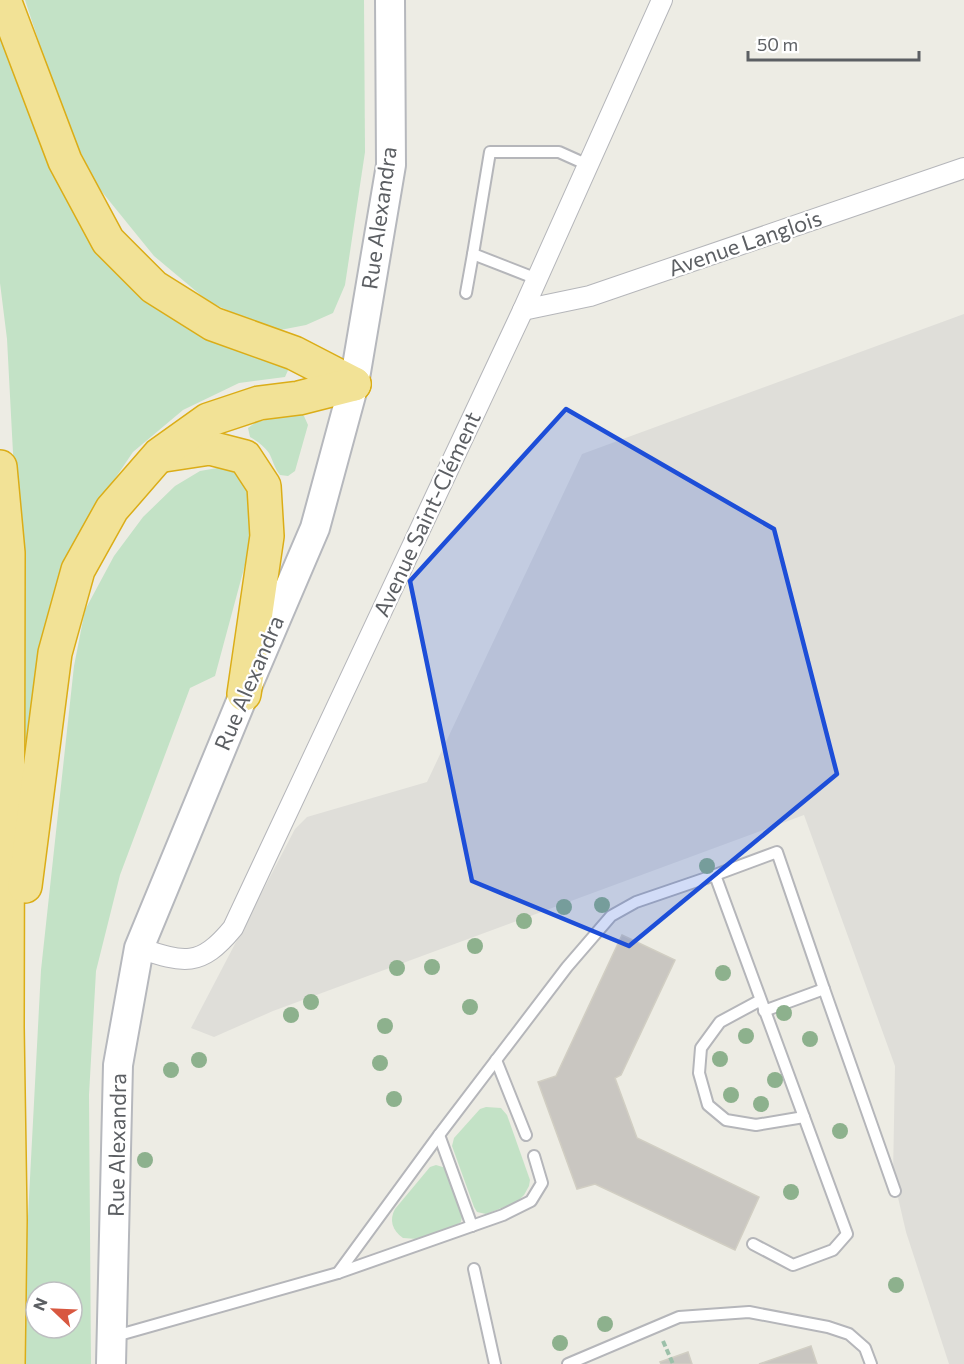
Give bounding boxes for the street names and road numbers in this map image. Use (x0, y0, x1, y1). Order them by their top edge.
street label: Rue Alexandra (355, 145, 402, 291)
street label: Avenue Langlois (665, 204, 825, 281)
street label: Avenue Saint-Clément (367, 407, 486, 621)
street label: Rue Alexandra (208, 611, 289, 754)
street label: Rue Alexandra (102, 1073, 131, 1217)

